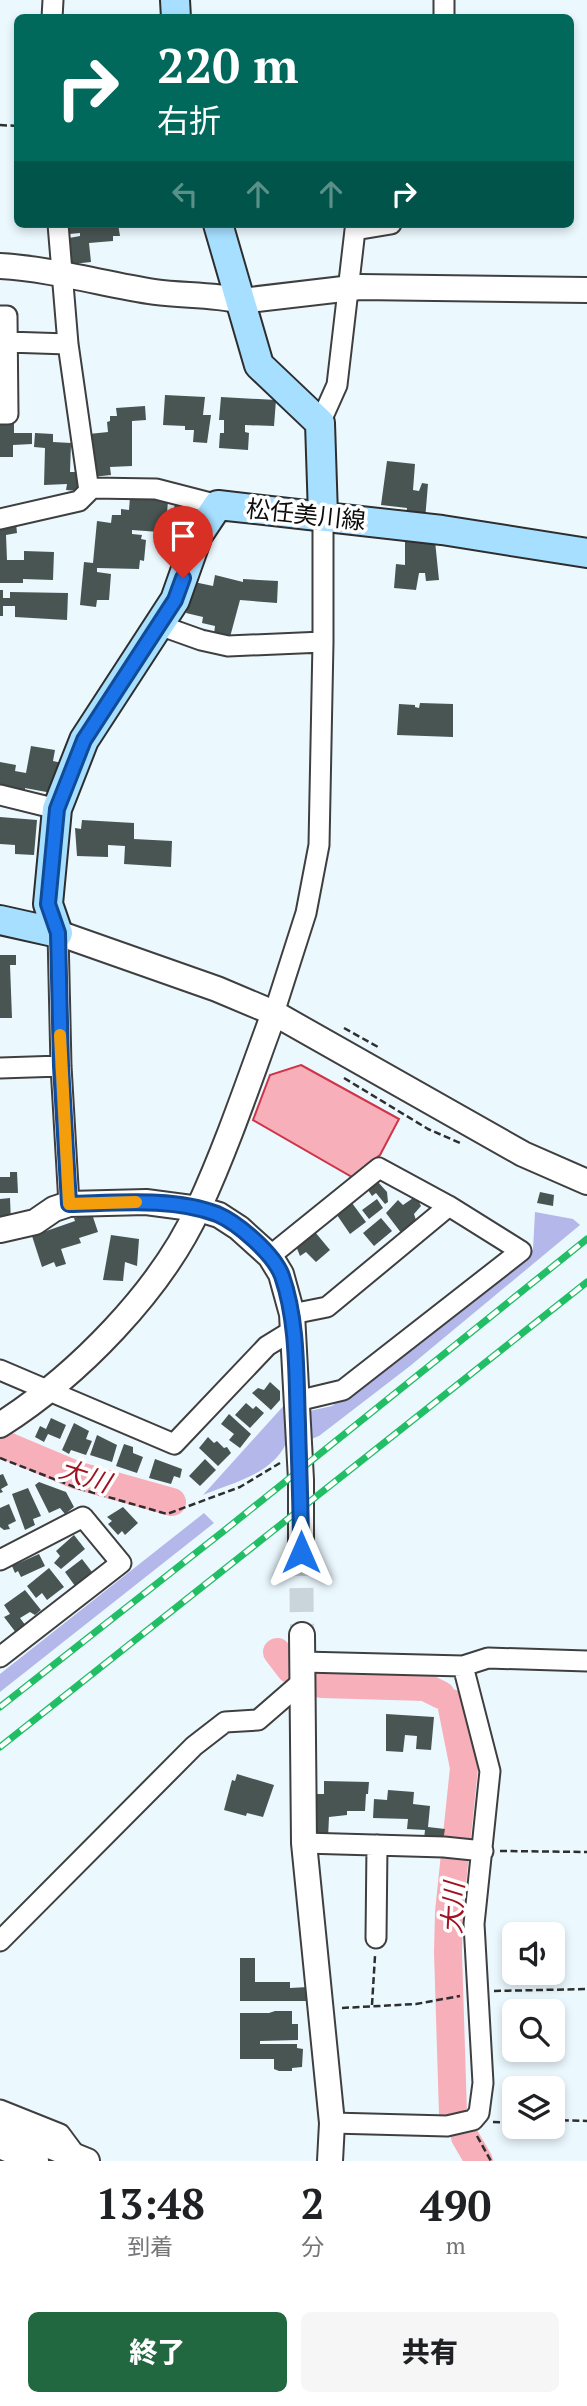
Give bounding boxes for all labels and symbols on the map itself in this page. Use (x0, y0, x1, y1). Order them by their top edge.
street label: 松任美川線 (245, 492, 367, 536)
pin (153, 506, 213, 578)
water label: 大川 (55, 1451, 118, 1500)
position arrow (264, 1515, 338, 1589)
water label: 大川 (434, 1878, 470, 1935)

